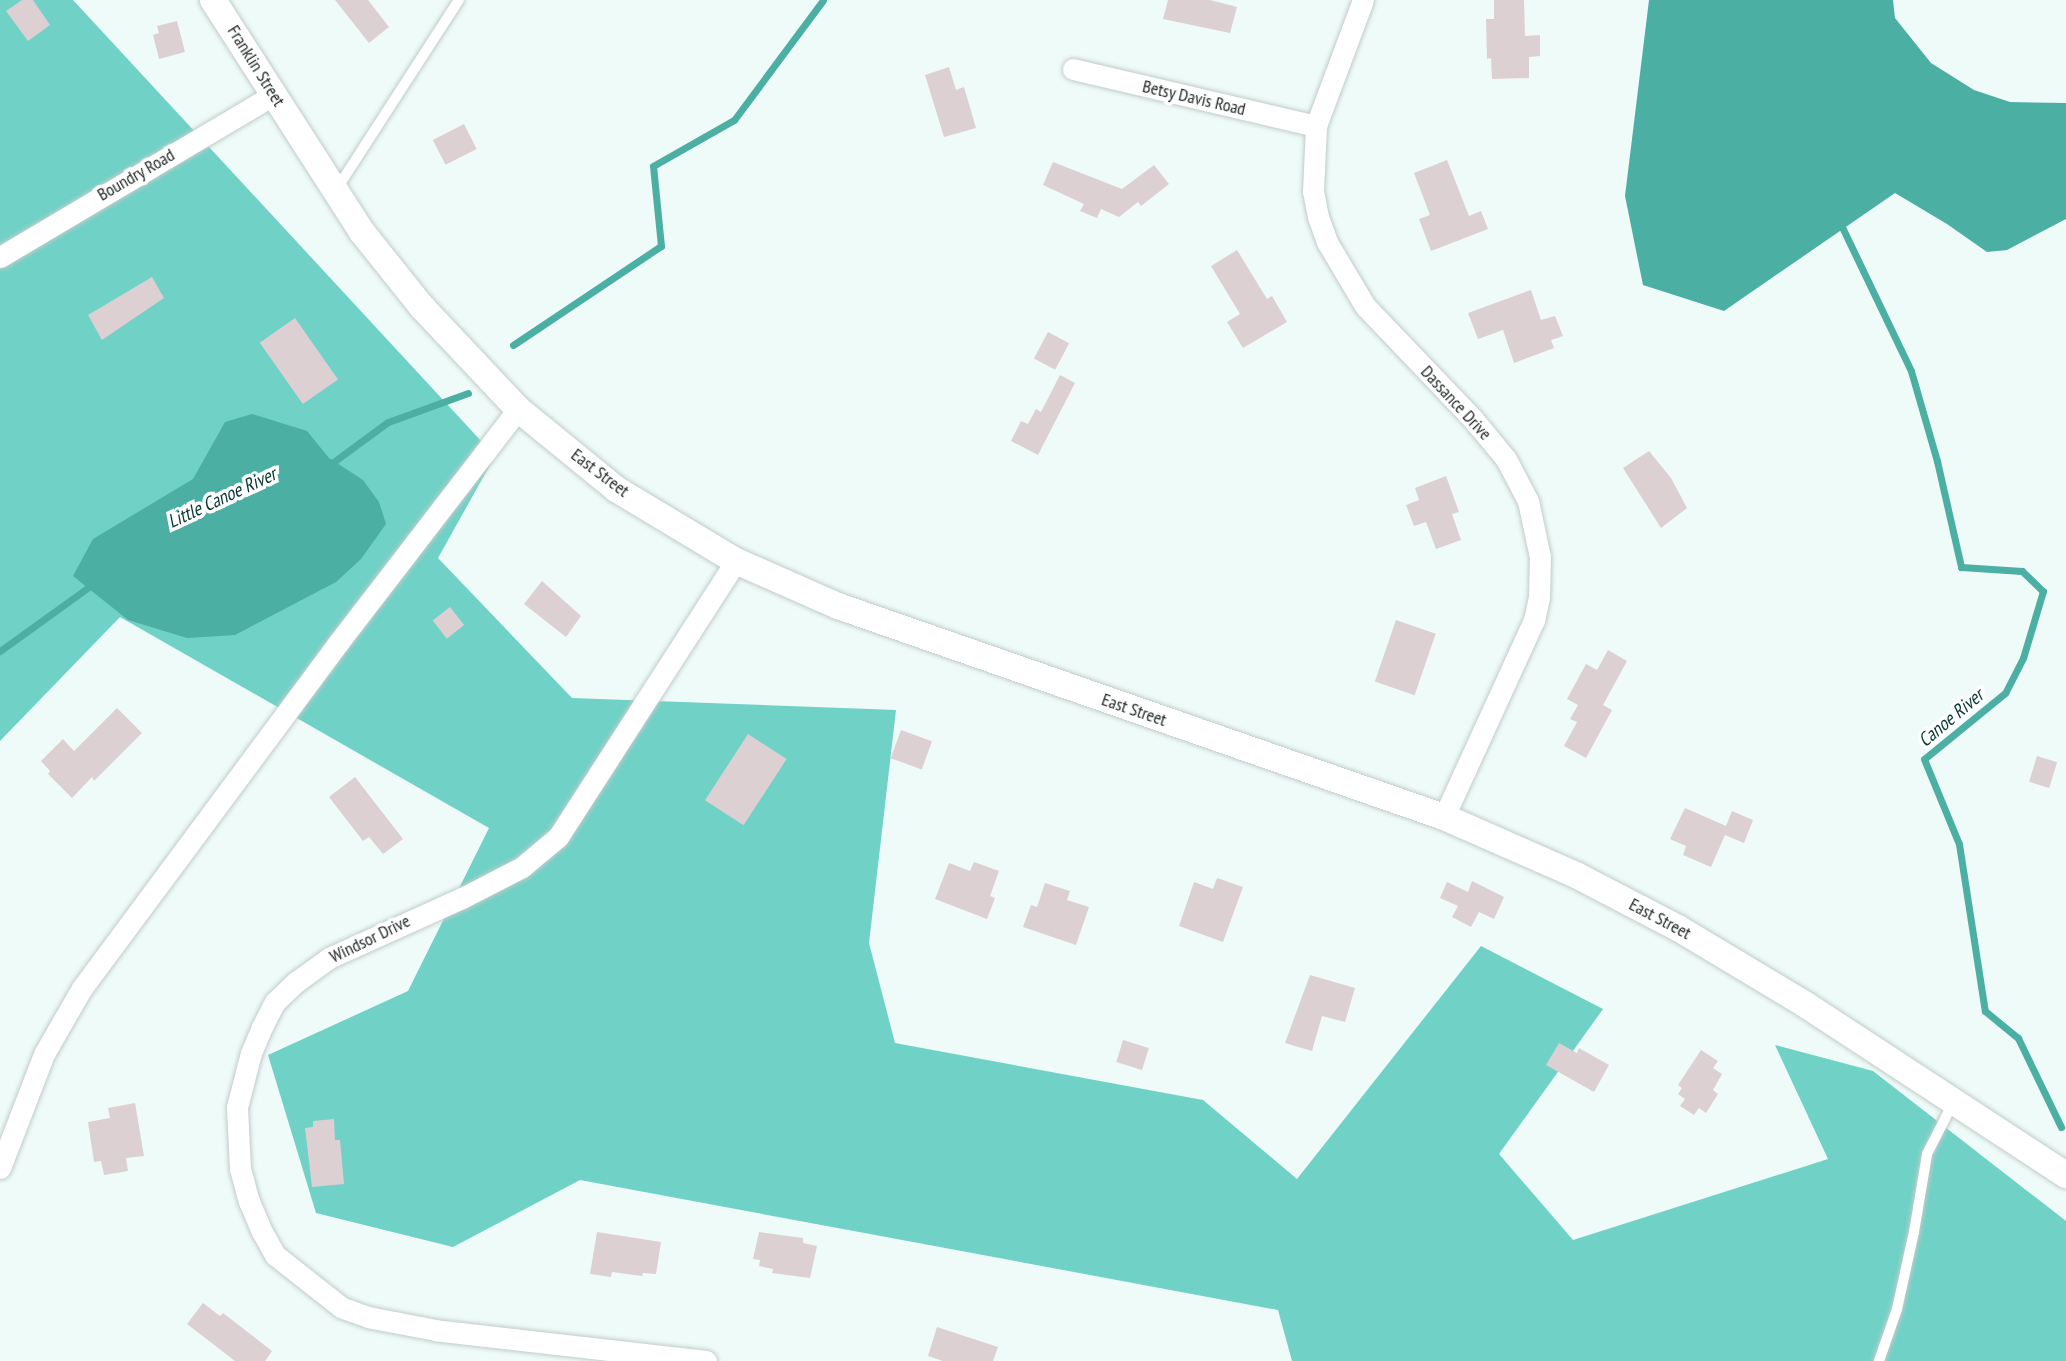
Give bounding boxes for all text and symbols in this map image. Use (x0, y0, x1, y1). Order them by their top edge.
street label: Franklin Street (223, 21, 289, 111)
street label: Betsy Davis Road (1140, 76, 1248, 120)
street label: Boundry Road (93, 144, 179, 206)
street label: Dassance Drive (1416, 361, 1496, 445)
street label: East Street (567, 444, 633, 502)
water label: Little Canoe River (164, 463, 280, 533)
water label: Canoe River (1914, 684, 1988, 752)
street label: East Street (1099, 689, 1169, 731)
street label: East Street (1625, 894, 1695, 944)
street label: Windsor Drive (326, 910, 414, 968)

